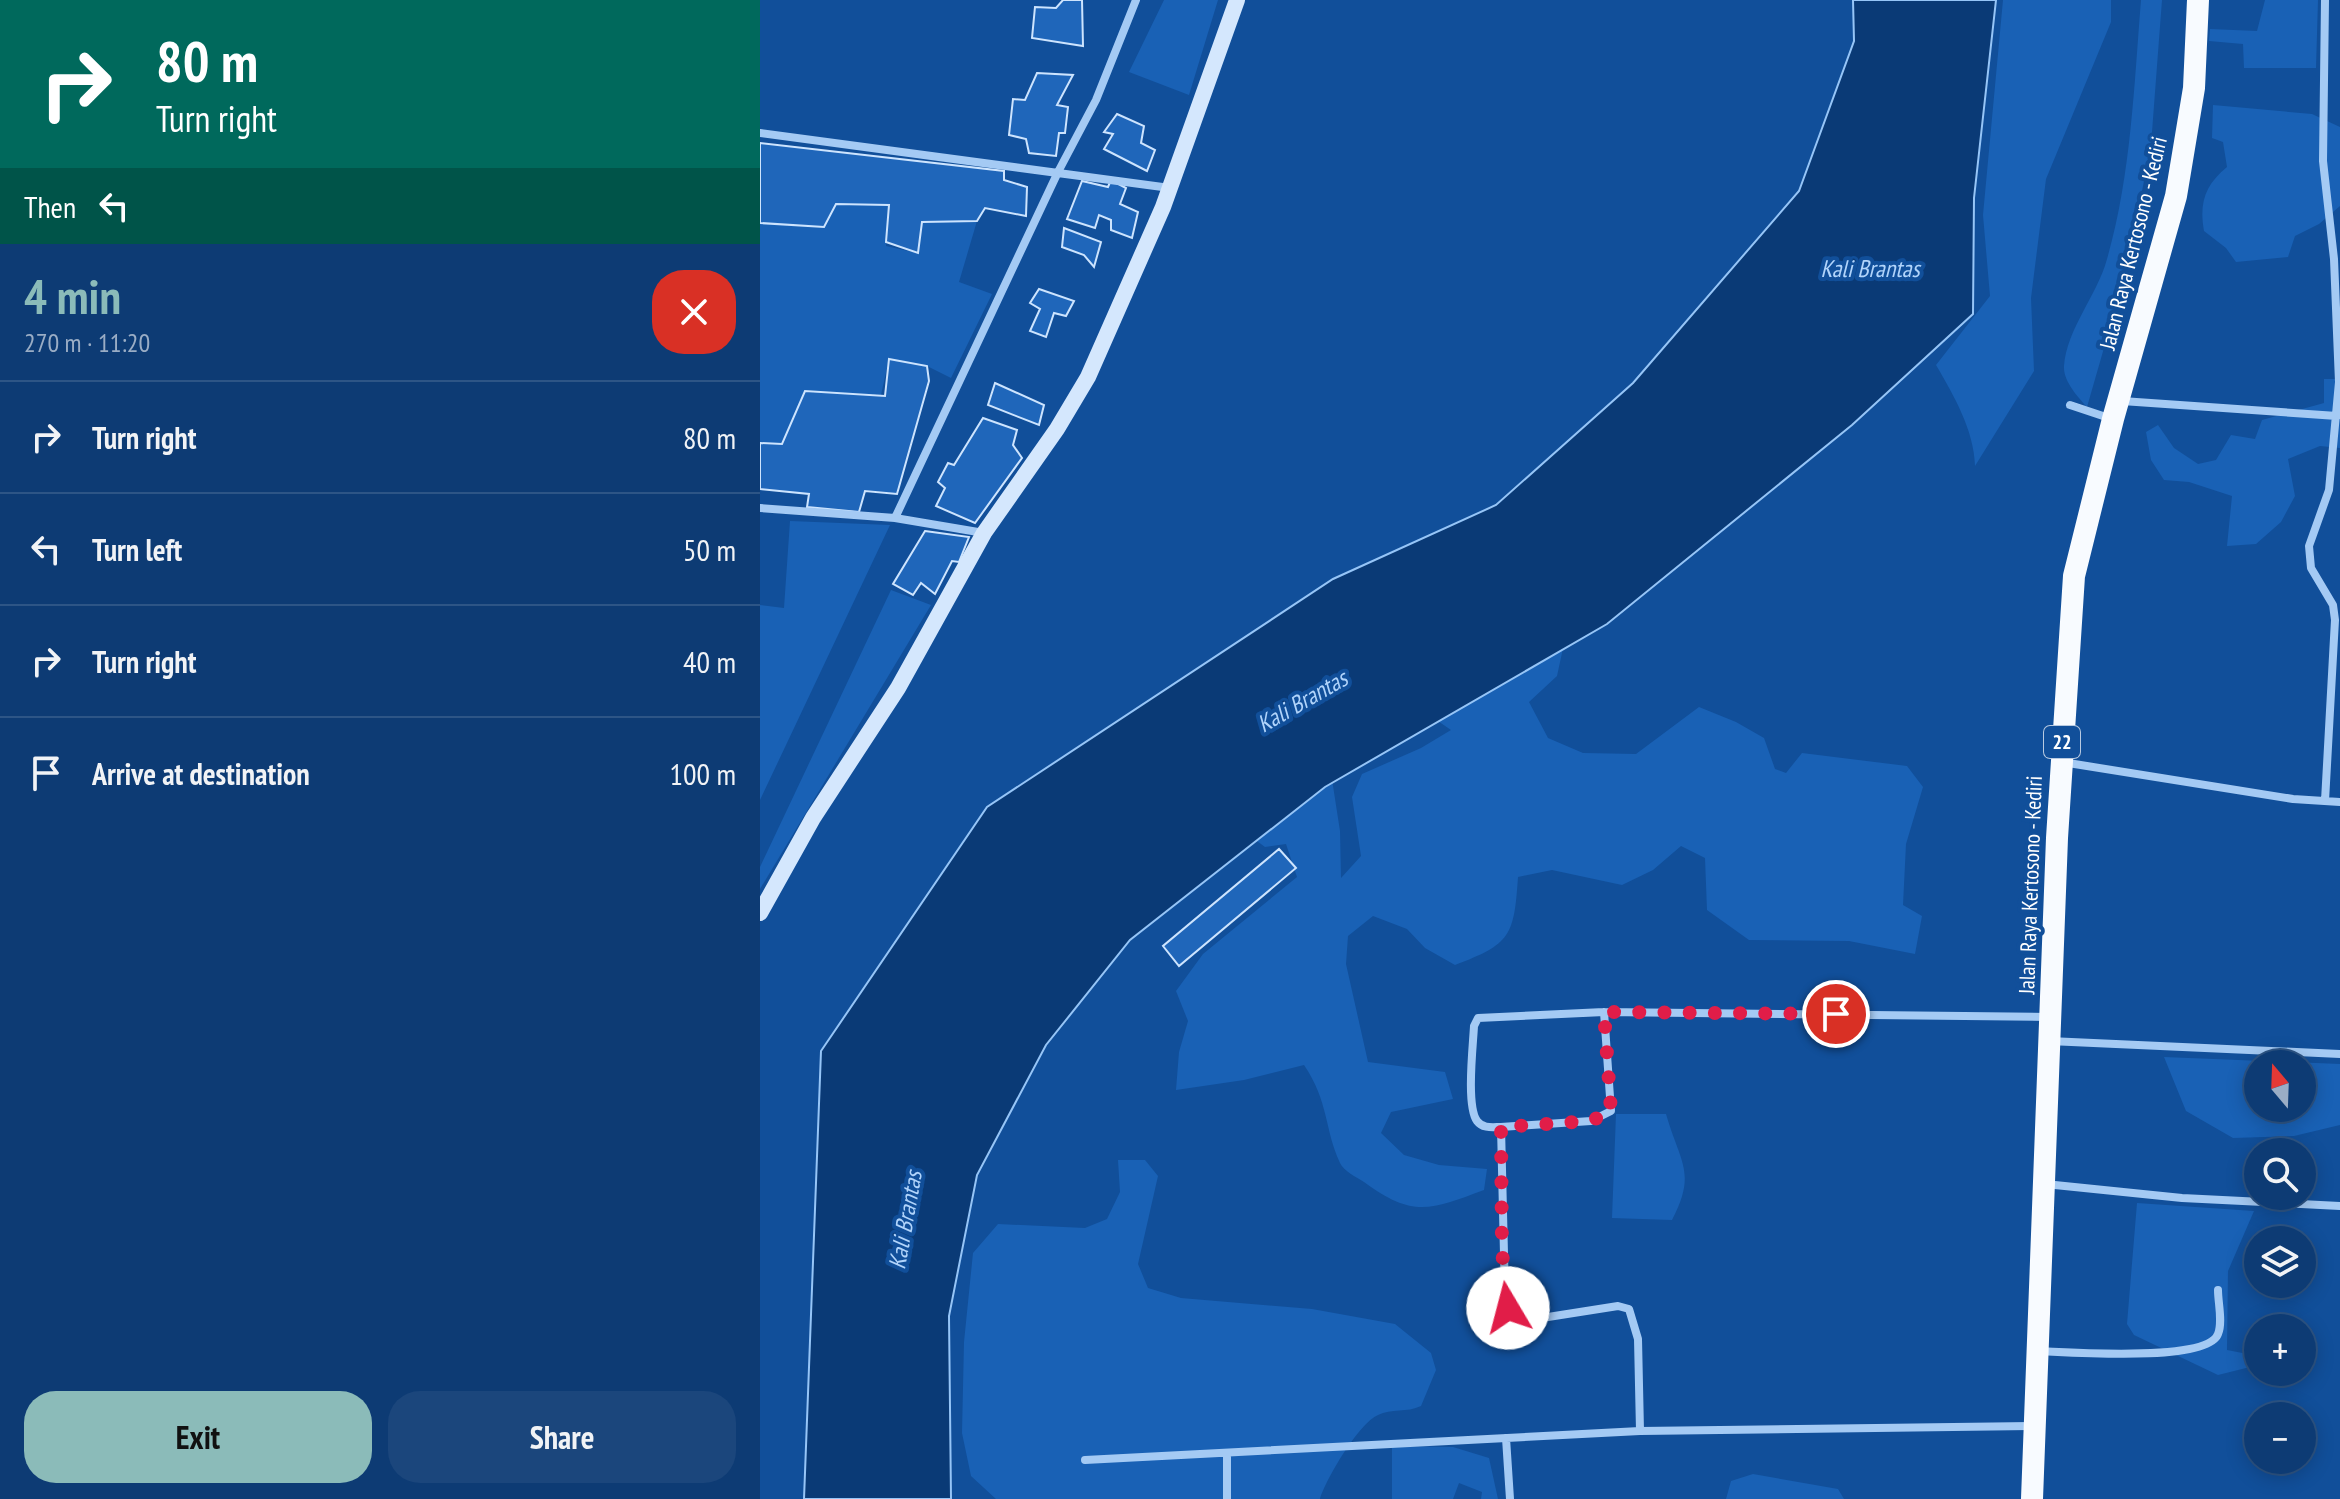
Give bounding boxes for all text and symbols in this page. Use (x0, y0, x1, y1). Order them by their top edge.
text: 80 m (156, 25, 258, 97)
icon: right (24, 32, 128, 136)
text: Turn right (156, 95, 277, 142)
street label: Jalan Raya Kertosono - Kediri (2093, 133, 2173, 354)
icon: left (92, 184, 136, 228)
text: Then (24, 187, 76, 226)
water label: Kali Brantas (1820, 253, 1922, 284)
text: 4 min (24, 265, 121, 327)
button: close (652, 270, 736, 354)
text: 270 m · 11:20 (24, 326, 150, 359)
icon: right (24, 415, 68, 459)
text: Turn right (92, 418, 196, 457)
text: 80 m (683, 418, 736, 457)
icon: left (24, 527, 68, 571)
text: Turn left (92, 530, 182, 569)
text: 50 m (683, 530, 736, 569)
icon: right (24, 639, 68, 683)
text: Turn right (92, 642, 196, 681)
text: 40 m (683, 642, 736, 681)
water label: Kali Brantas (1251, 661, 1355, 739)
road number: 22 (2044, 726, 2080, 758)
icon: arrive (24, 751, 68, 795)
text: Arrive at destination (92, 754, 310, 793)
text: 100 m (670, 754, 736, 793)
street label: Jalan Raya Kertosono - Kediri (2012, 775, 2048, 996)
pin (1802, 980, 1870, 1048)
icon: arrive (1814, 992, 1858, 1036)
north arrow (2244, 1050, 2316, 1122)
map controls (2244, 1050, 2316, 1474)
button: search (2244, 1138, 2316, 1210)
water label: Kali Brantas (881, 1166, 929, 1272)
button: layers (2244, 1226, 2316, 1298)
position arrow (1466, 1266, 1550, 1350)
button: + (2244, 1314, 2316, 1386)
button: Exit (24, 1391, 372, 1483)
button: Share (388, 1391, 736, 1483)
button: − (2244, 1402, 2316, 1474)

